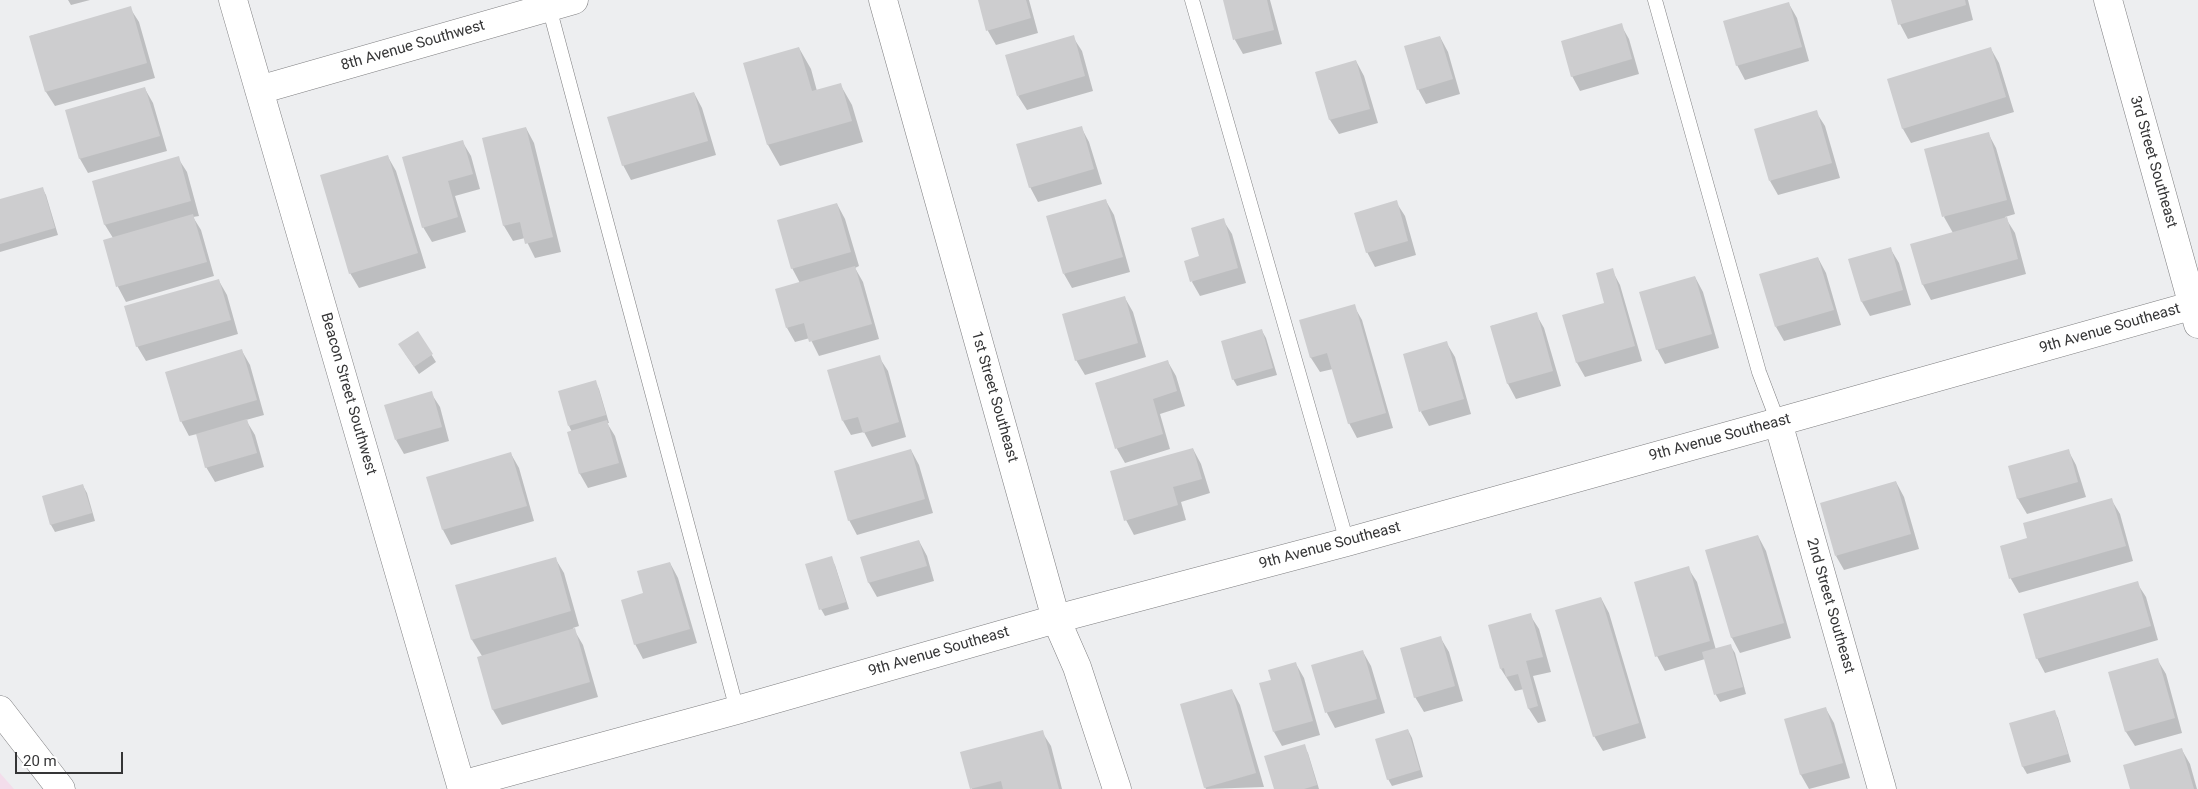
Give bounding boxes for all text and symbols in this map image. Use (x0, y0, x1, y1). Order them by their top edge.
street label: 8th Avenue Southwest (339, 17, 487, 75)
street label: 3rd Street Southeast (2126, 94, 2180, 230)
street label: 9th Avenue Southeast (2037, 300, 2183, 358)
street label: Beacon Street Southwest (316, 311, 380, 477)
street label: 1st Street Southeast (967, 329, 1021, 465)
street label: 9th Avenue Southeast (1647, 410, 1793, 466)
street label: 9th Avenue Southeast (1257, 518, 1403, 574)
street label: 2nd Street Southeast (1802, 536, 1858, 676)
street label: 9th Avenue Southeast (866, 623, 1012, 681)
scale bar (18, 742, 125, 774)
text: 20 m (23, 752, 57, 770)

